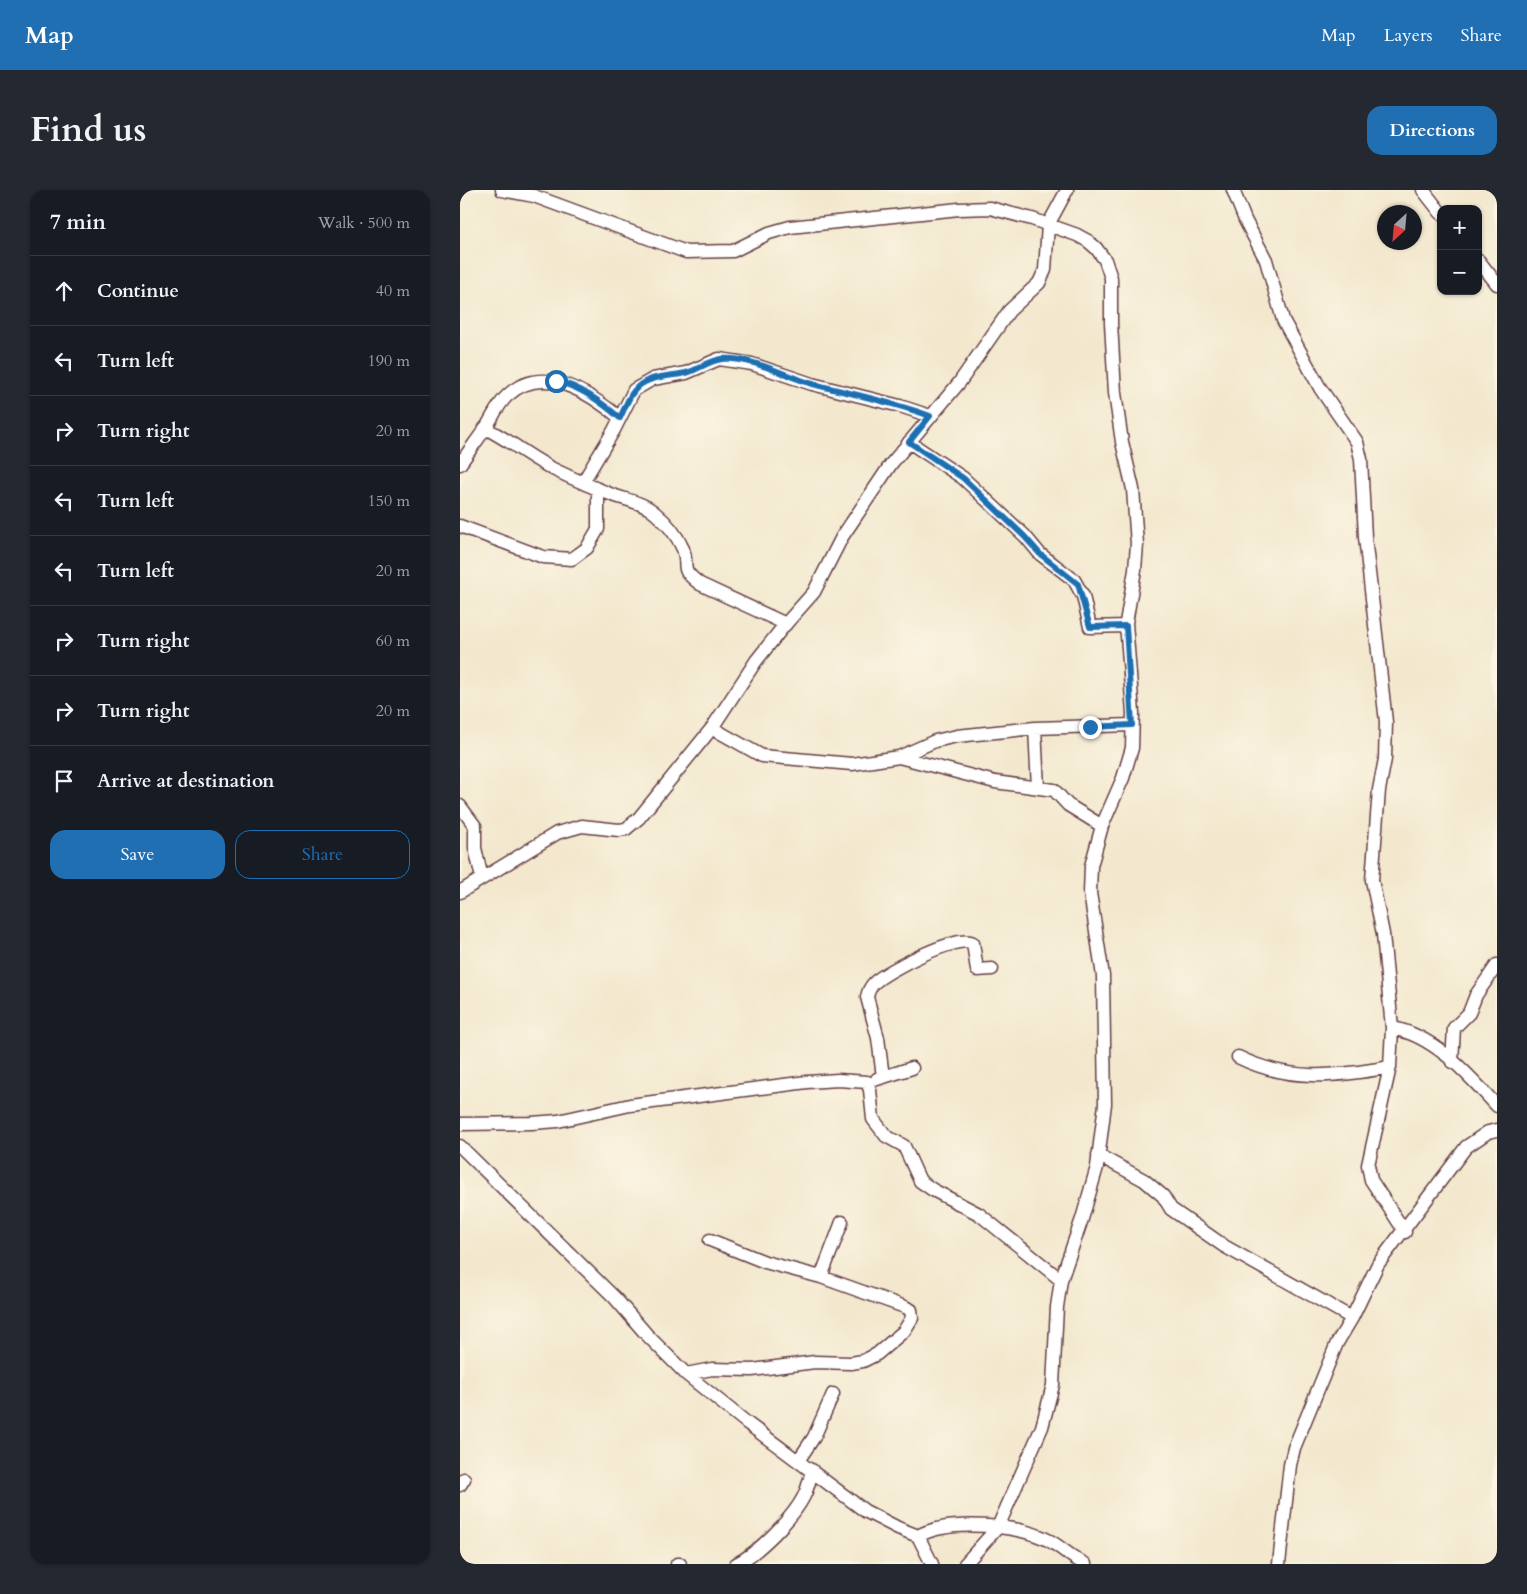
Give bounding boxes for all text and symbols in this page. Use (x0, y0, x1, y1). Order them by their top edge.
text: Map (25, 19, 74, 52)
text: Map (1321, 23, 1356, 48)
text: Layers (1384, 23, 1433, 48)
text: Share (1461, 23, 1502, 48)
text: Find us (30, 106, 146, 154)
button: Directions (1367, 106, 1497, 155)
north arrow (1377, 205, 1422, 250)
map controls (1437, 205, 1482, 295)
button: + (1437, 205, 1482, 250)
text: 7 min (50, 208, 106, 237)
text: Walk · 500 m (318, 212, 410, 234)
button: − (1437, 250, 1482, 295)
icon: ahead (50, 277, 78, 305)
text: Continue (97, 278, 179, 304)
text: 40 m (376, 280, 410, 302)
icon: left (50, 347, 78, 375)
text: Turn left (97, 348, 174, 374)
text: 190 m (368, 350, 410, 372)
route start (545, 370, 568, 393)
icon: right (50, 417, 78, 445)
text: Turn right (97, 418, 189, 444)
text: 20 m (376, 420, 410, 442)
icon: left (50, 487, 78, 515)
text: Turn left (97, 488, 174, 514)
text: 150 m (368, 490, 410, 512)
icon: left (50, 557, 78, 585)
text: Turn left (97, 558, 174, 584)
text: 20 m (376, 560, 410, 582)
icon: right (50, 627, 78, 655)
text: Turn right (97, 628, 189, 654)
text: 60 m (376, 630, 410, 652)
icon: right (50, 697, 78, 725)
text: Turn right (97, 698, 189, 724)
text: 20 m (376, 700, 410, 722)
route end (1079, 716, 1102, 739)
icon: arrive (50, 767, 78, 795)
text: Arrive at destination (97, 768, 274, 794)
button: Save (50, 830, 225, 879)
button: Share (235, 830, 410, 879)

